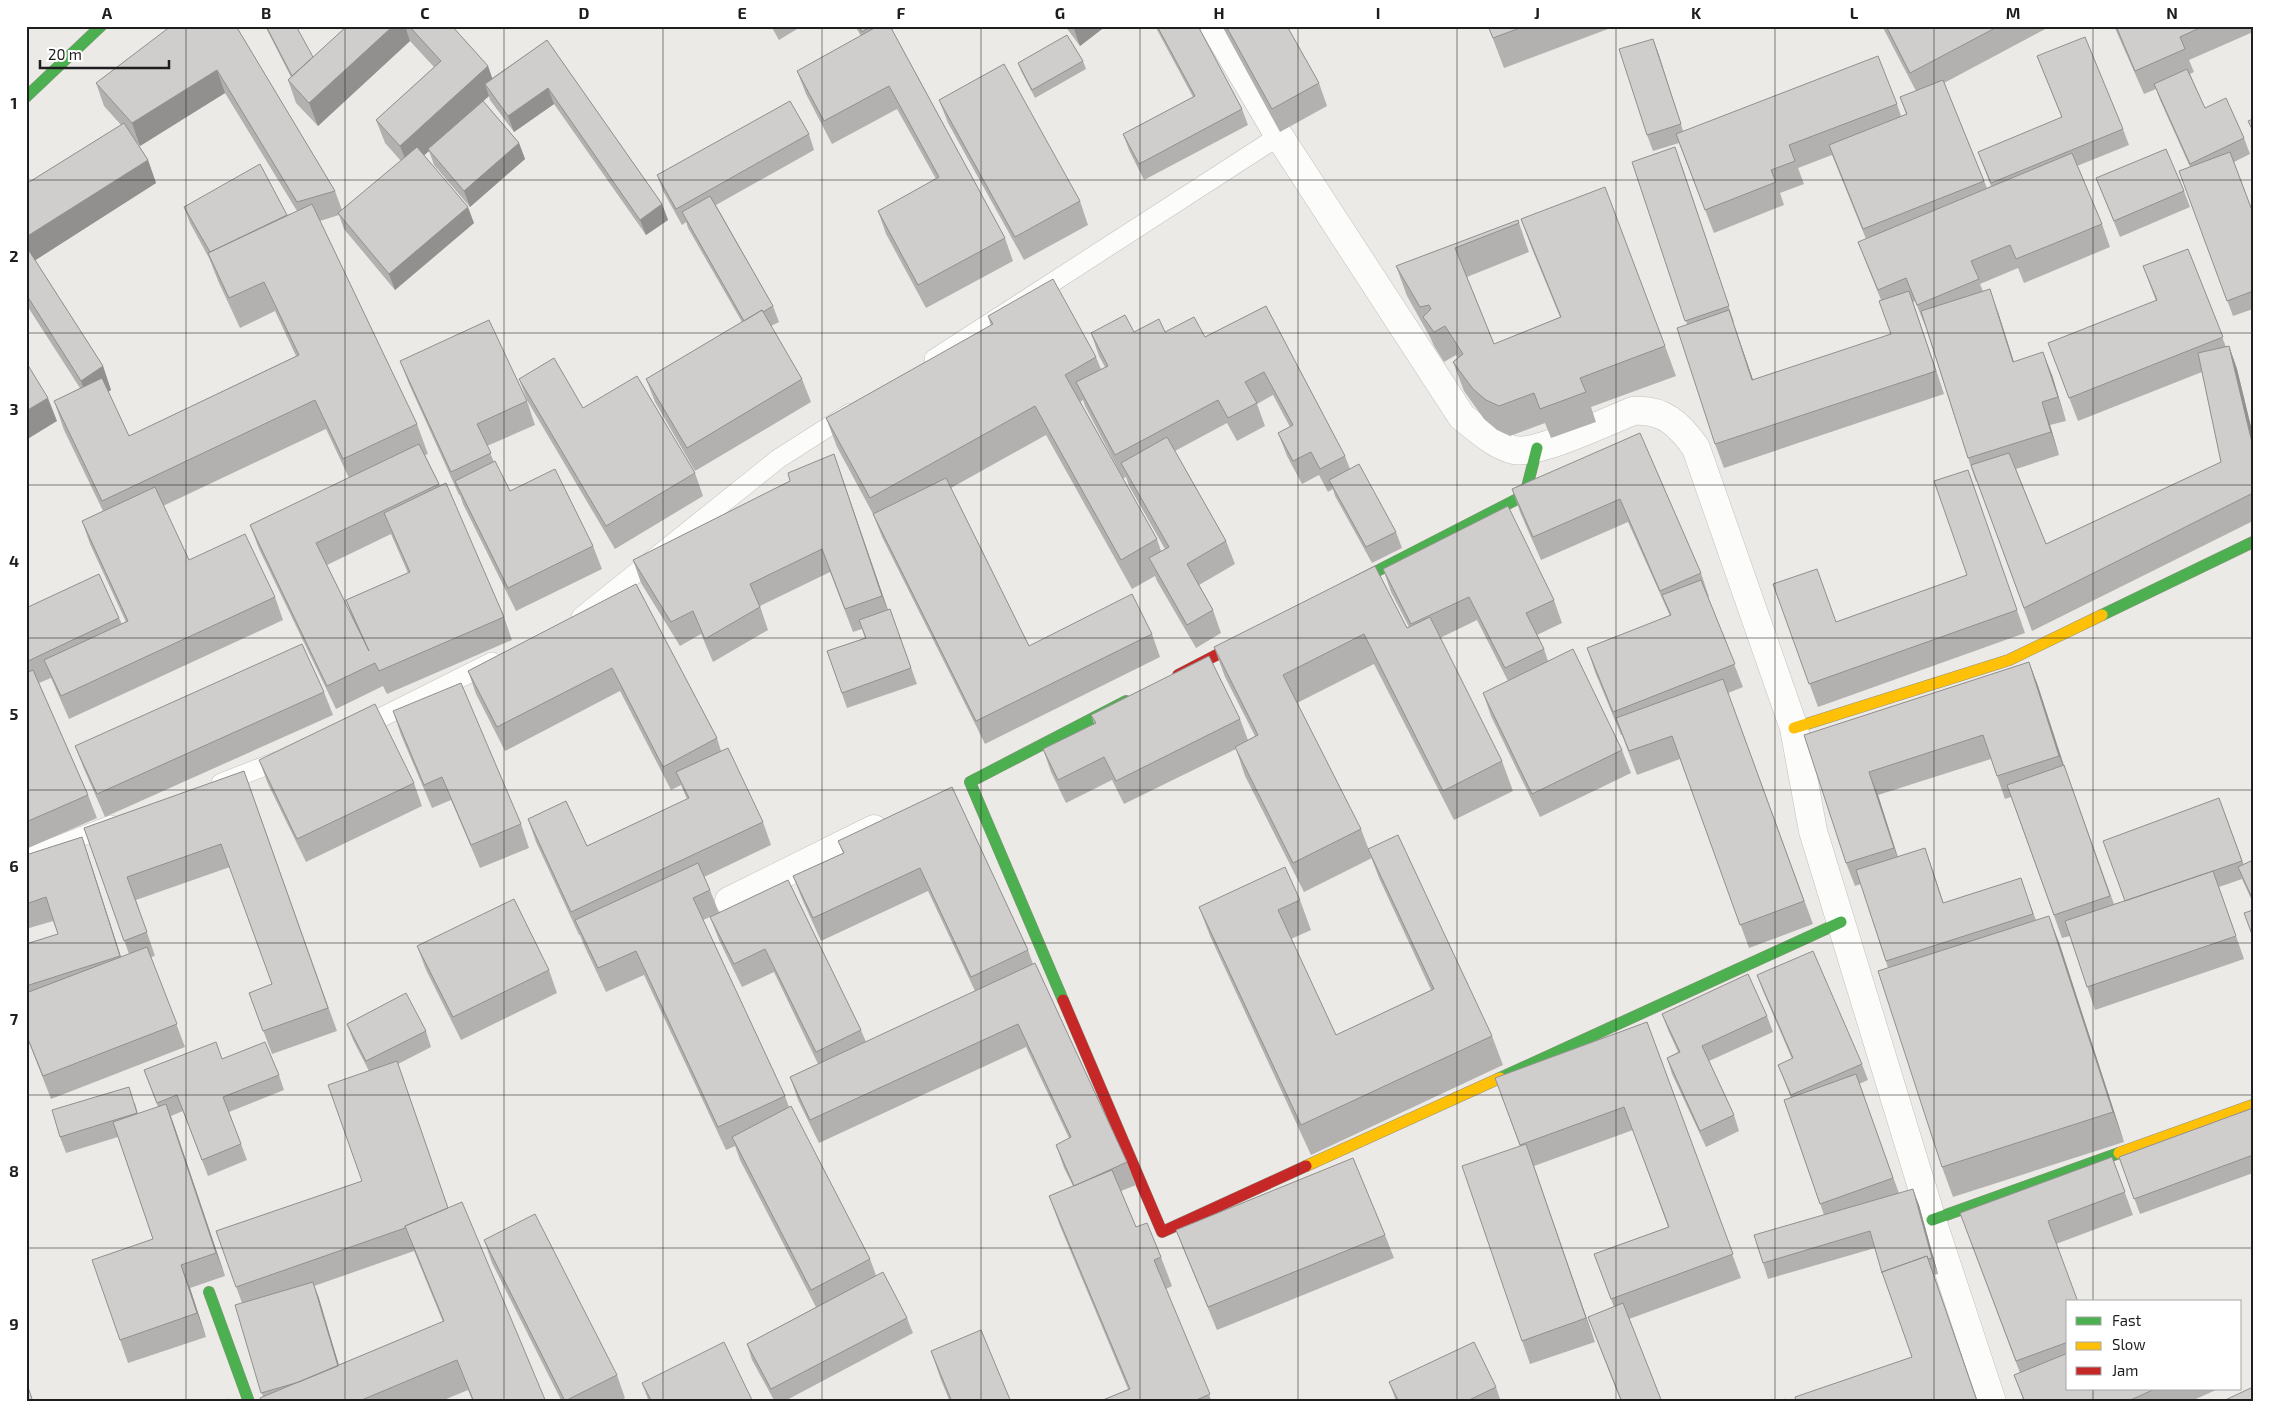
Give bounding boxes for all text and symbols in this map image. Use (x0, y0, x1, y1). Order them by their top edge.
text: A (102, 3, 113, 22)
text: B (261, 3, 271, 22)
text: C (420, 3, 430, 22)
text: D (579, 3, 590, 22)
text: E (737, 3, 747, 22)
text: F (897, 3, 906, 22)
text: G (1055, 3, 1065, 22)
text: H (1213, 3, 1225, 22)
text: I (1376, 3, 1380, 22)
text: J (1534, 3, 1540, 22)
text: K (1691, 3, 1702, 22)
text: L (1850, 3, 1859, 22)
text: M (2006, 3, 2020, 22)
text: N (2166, 3, 2178, 22)
scale bar (40, 38, 169, 70)
text: 20 m (48, 45, 82, 63)
text: 1 (11, 93, 17, 112)
text: 2 (9, 246, 19, 265)
text: 3 (9, 399, 19, 418)
text: 4 (9, 551, 19, 570)
text: 5 (10, 704, 19, 723)
text: 6 (9, 856, 19, 875)
text: 7 (10, 1009, 19, 1028)
text: 8 (9, 1161, 19, 1180)
legend (2066, 1300, 2242, 1390)
text: Fast (2112, 1311, 2142, 1329)
text: 9 (9, 1314, 19, 1333)
text: Slow (2112, 1335, 2146, 1353)
text: Jam (2112, 1361, 2138, 1379)

